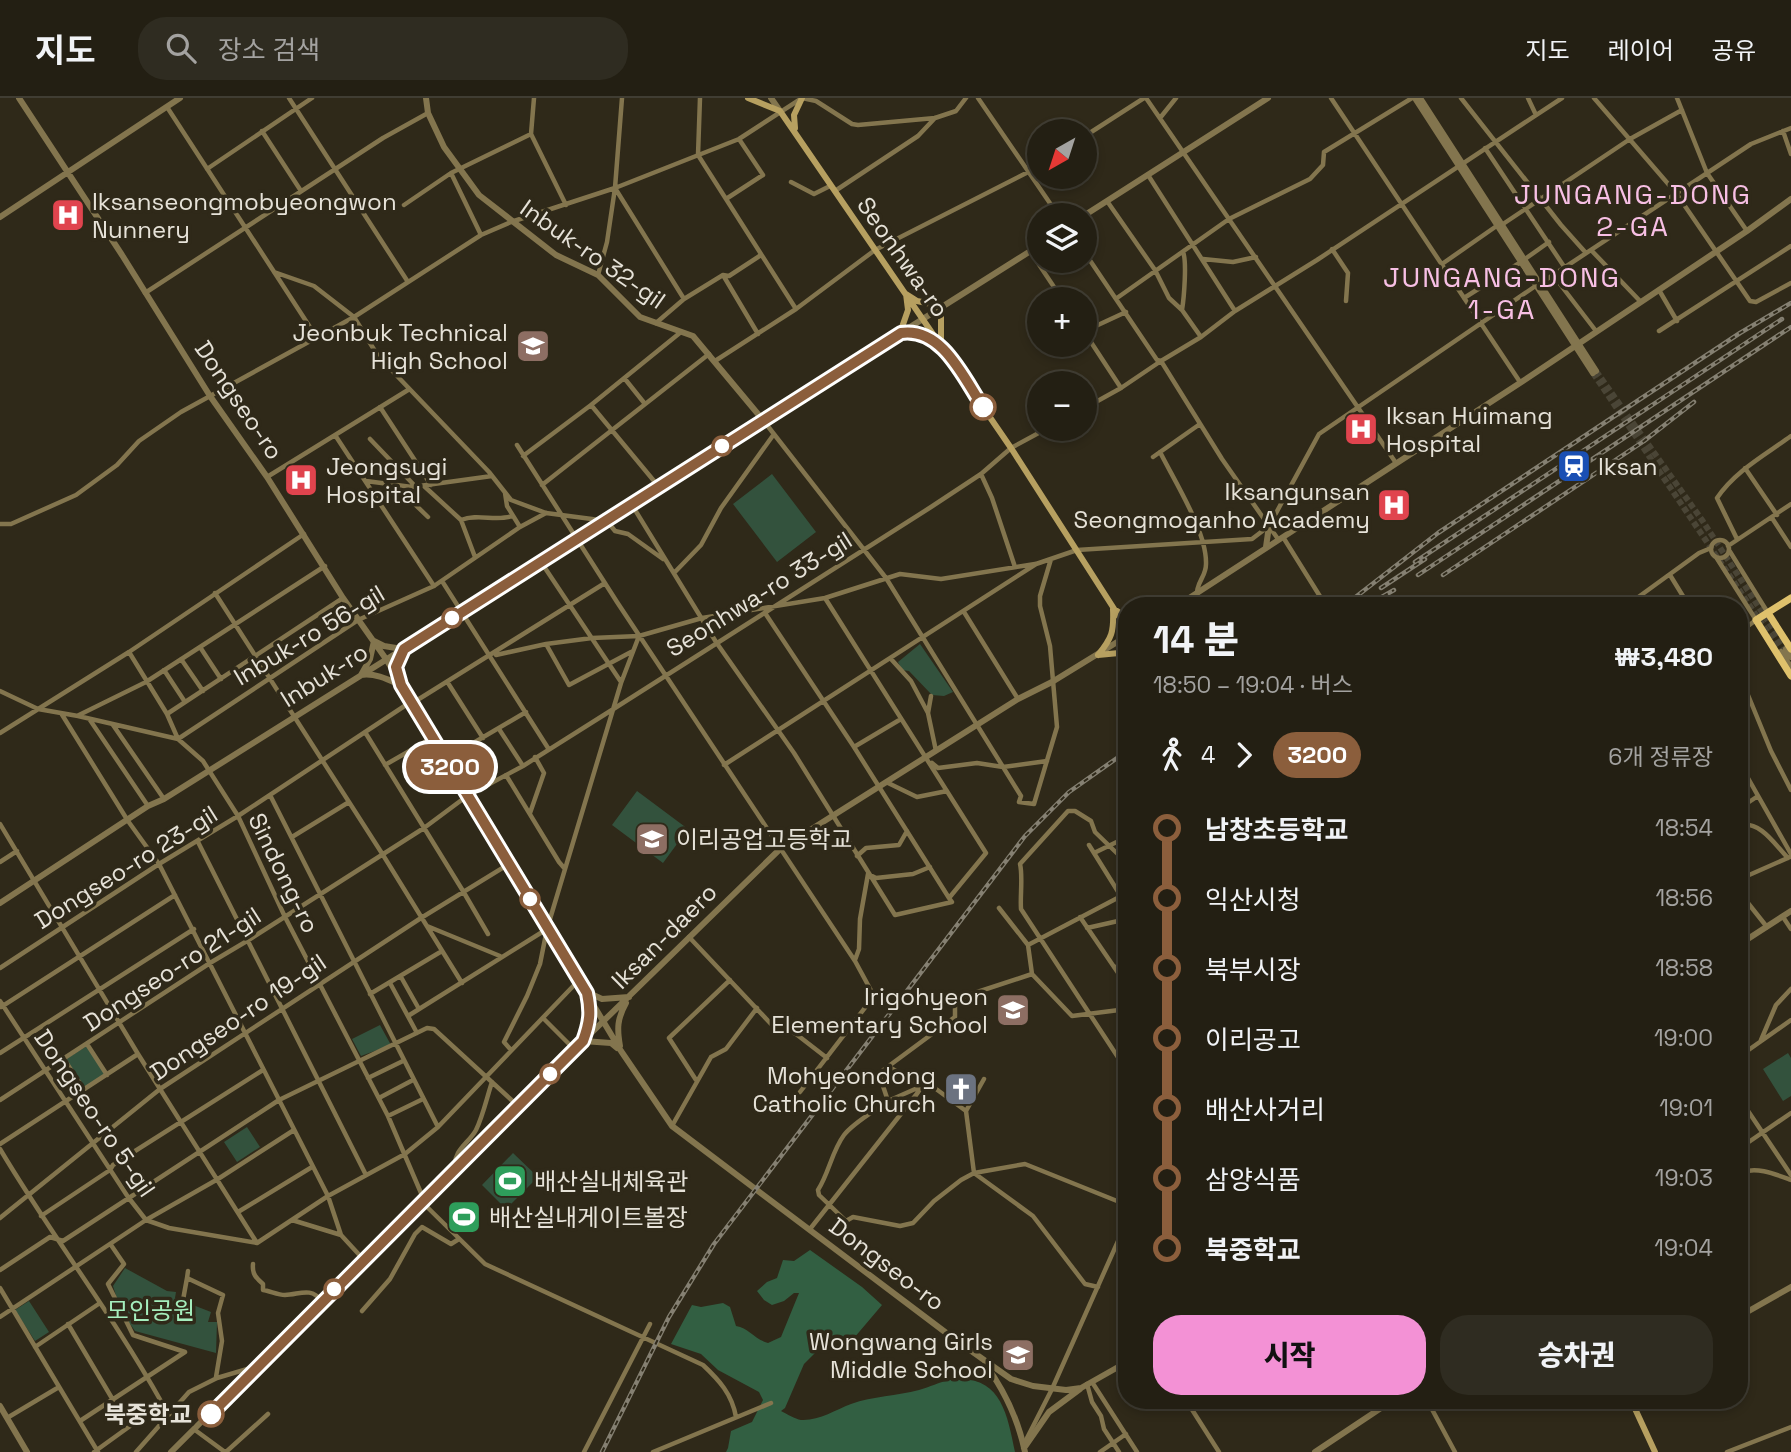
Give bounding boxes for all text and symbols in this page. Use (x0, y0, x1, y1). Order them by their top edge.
search box (138, 17, 628, 80)
icon: search (162, 29, 200, 67)
text: 지도 (35, 30, 96, 72)
text: 장소 검색 (218, 33, 320, 67)
text: 지도 (1525, 35, 1570, 66)
text: 레이어 (1608, 35, 1674, 66)
text: 공유 (1712, 35, 1756, 66)
north arrow (1027, 119, 1097, 189)
map controls (1027, 119, 1097, 441)
district label: JUNGANG-DONG 2-GA (1514, 176, 1752, 244)
place label: Iksanseongmobyeongwon Nunnery (92, 186, 397, 245)
street label: Seonhwa-ro (850, 191, 956, 323)
street label: Inbuk-ro 32-gil (514, 192, 672, 316)
hospital icon: Iksanseongmobyeongwon Nunnery (49, 196, 87, 234)
button: layers (1027, 203, 1097, 273)
district label: JUNGANG-DONG 1-GA (1383, 259, 1621, 327)
button: + (1027, 287, 1097, 357)
place label: Jeonbuk Technical High School (292, 317, 508, 376)
school or university icon: Jeonbuk Technical High School (514, 327, 552, 365)
street label: Dongseo-ro (188, 335, 290, 465)
button: − (1027, 371, 1097, 441)
unlabelled marker (970, 394, 996, 420)
place label: Iksan Huimang Hospital (1386, 400, 1553, 459)
hospital icon: Iksan Huimang Hospital (1342, 410, 1380, 448)
unlabelled marker (712, 436, 732, 456)
station icon: Iksan (1555, 447, 1593, 485)
place label: Jeongsugi Hospital (326, 451, 447, 510)
place label: Iksan (1598, 451, 1658, 482)
hospital icon: Jeongsugi Hospital (282, 461, 320, 499)
place label: Iksangunsan Seongmoganho Academy (1074, 476, 1370, 535)
hospital icon: Iksangunsan Seongmoganho Academy (1375, 486, 1413, 524)
street label: Seonhwa-ro 33-gil (660, 524, 858, 664)
street label: Inbuk-ro 56-gil (228, 579, 390, 691)
unlabelled marker (442, 608, 462, 628)
text: 14 분 (1153, 616, 1239, 664)
street label: Inbuk-ro (275, 637, 373, 713)
text: ₩3,480 (1614, 640, 1713, 674)
text: 18:50 – 19:04 · 버스 (1153, 670, 1353, 700)
icon: walk (1153, 736, 1191, 774)
icon: forward (1225, 736, 1263, 774)
text: 3200 (1287, 739, 1347, 770)
text: 4 (1201, 740, 1215, 770)
text: 6개 정류장 (1608, 742, 1713, 772)
line badge: 3200 (401, 744, 499, 790)
text: 3200 (420, 751, 480, 782)
street label: Dongseo-ro 23-gil (29, 798, 223, 936)
street label: Sindong-ro (242, 808, 326, 938)
text: 남창초등학교 (1205, 813, 1349, 847)
text: 18:54 (1655, 813, 1713, 843)
school or university icon: 이리공업고등학교 (633, 820, 671, 858)
place label: 이리공업고등학교 (676, 824, 853, 855)
street label: Iksan-daero (605, 877, 723, 995)
text: 익산시청 (1205, 883, 1301, 917)
text: 18:56 (1655, 883, 1713, 913)
unlabelled marker (520, 889, 540, 909)
street label: Dongseo-ro 21-gil (77, 900, 267, 1038)
street label: Dongseo-ro 19-gil (144, 947, 332, 1087)
text: 북부시장 (1205, 953, 1301, 987)
text: 18:58 (1655, 953, 1713, 983)
place label: Irigohyeon Elementary School (771, 981, 988, 1040)
school or university icon: Irigohyeon Elementary School (994, 991, 1032, 1029)
street label: Dongseo-ro 5-gil (27, 1023, 163, 1203)
text: 이리공고 (1205, 1023, 1301, 1057)
text: 19:00 (1654, 1023, 1713, 1053)
place label: Mohyeondong Catholic Church (752, 1060, 936, 1119)
unlabelled marker (540, 1064, 560, 1084)
church icon: Mohyeondong Catholic Church (942, 1070, 980, 1108)
text: 배산사거리 (1205, 1093, 1325, 1127)
text: 19:01 (1659, 1093, 1713, 1123)
sports icon: 배산실내체육관 (491, 1162, 529, 1200)
text: 삼양식품 (1205, 1163, 1301, 1197)
text: 19:03 (1655, 1163, 1713, 1193)
place label: 배산실내체육관 (534, 1166, 689, 1197)
sports icon: 배산실내게이트볼장 (445, 1198, 483, 1236)
place label: 배산실내게이트볼장 (489, 1202, 688, 1233)
street label: Dongseo-ro (823, 1210, 951, 1318)
text: 북중학교 (1205, 1233, 1301, 1267)
text: 19:04 (1654, 1233, 1713, 1263)
unlabelled marker (324, 1279, 344, 1299)
park label: 모인공원 (107, 1295, 195, 1326)
button: 시작 (1153, 1315, 1426, 1395)
button: 승차권 (1440, 1315, 1713, 1395)
place label: Wongwang Girls Middle School (809, 1326, 993, 1385)
school or university icon: Wongwang Girls Middle School (999, 1336, 1037, 1374)
place label: 북중학교 (104, 1399, 192, 1430)
marker: 북중학교 (198, 1401, 224, 1427)

